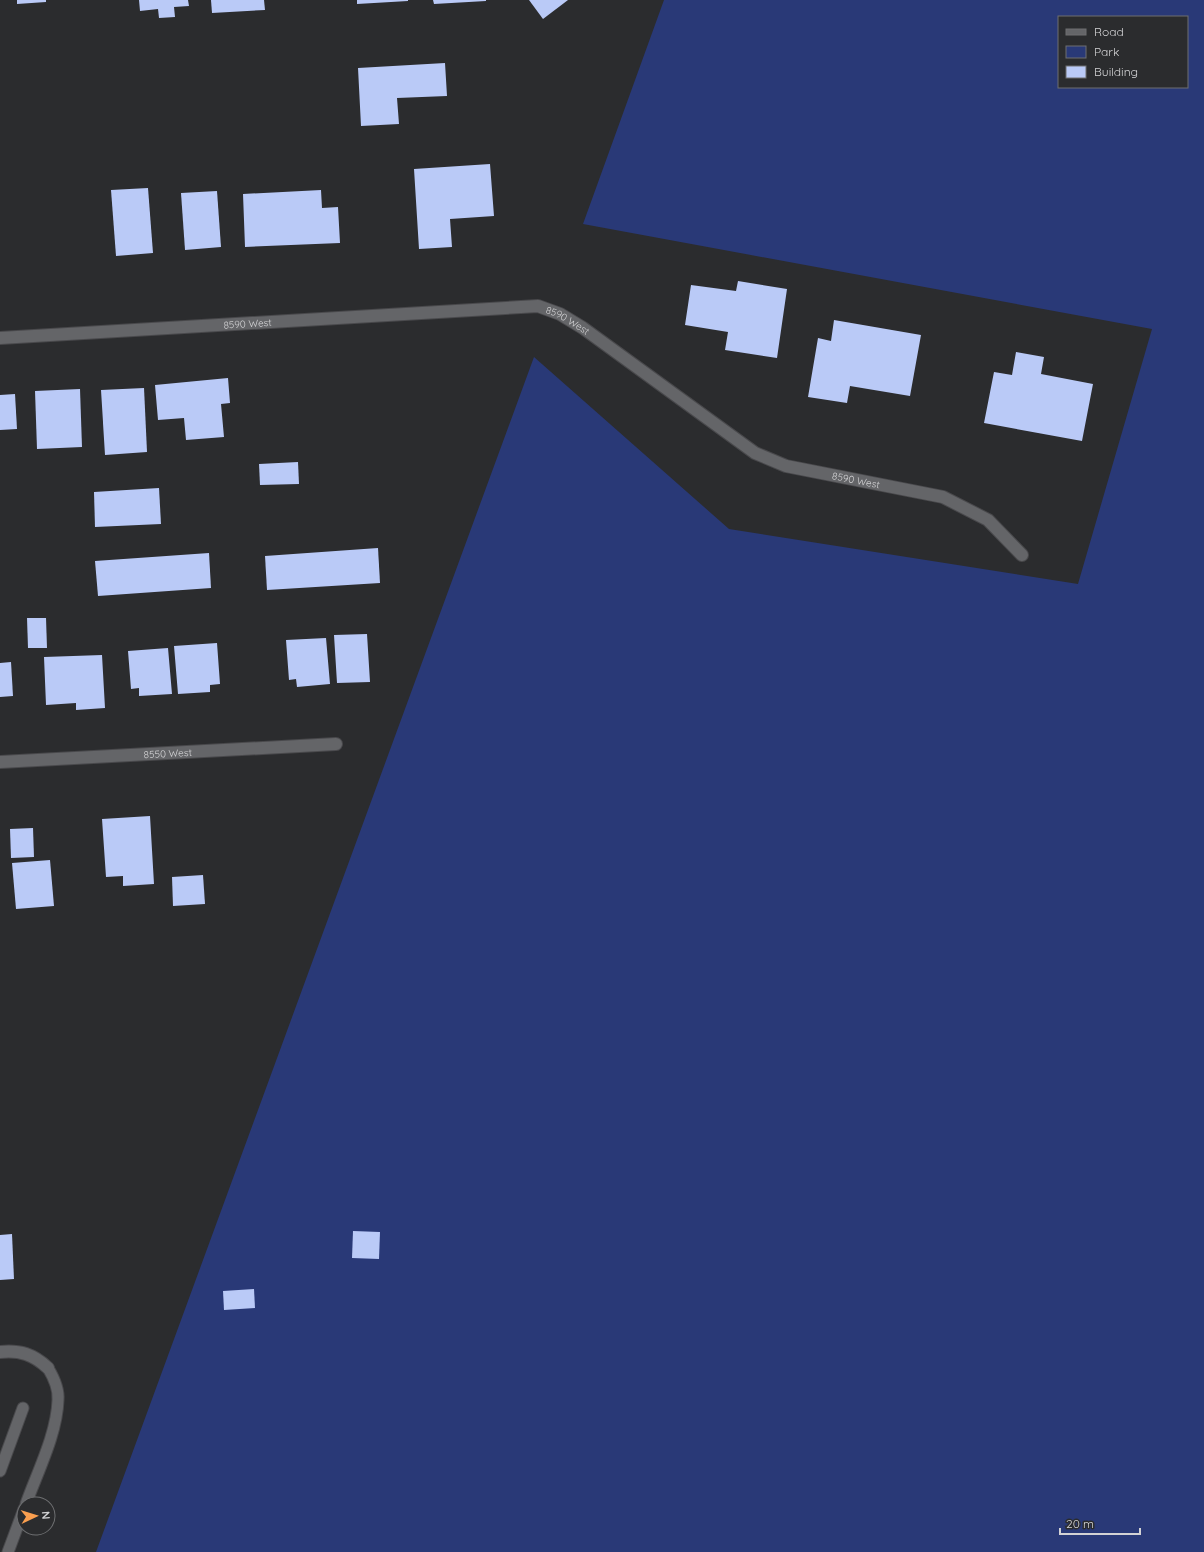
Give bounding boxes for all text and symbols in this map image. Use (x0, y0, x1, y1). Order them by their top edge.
legend (1058, 16, 1188, 88)
text: Road (1094, 24, 1124, 39)
text: Park (1094, 44, 1119, 59)
text: Building (1094, 64, 1138, 79)
street label: 8590 West (544, 303, 593, 338)
street label: 8590 West (223, 316, 273, 332)
street label: 8590 West (831, 469, 882, 492)
street label: 8550 West (143, 746, 193, 761)
north arrow (16, 1496, 56, 1536)
scale bar (1060, 1510, 1140, 1536)
text: N (39, 1511, 53, 1520)
text: 20 m (1066, 1516, 1094, 1531)

